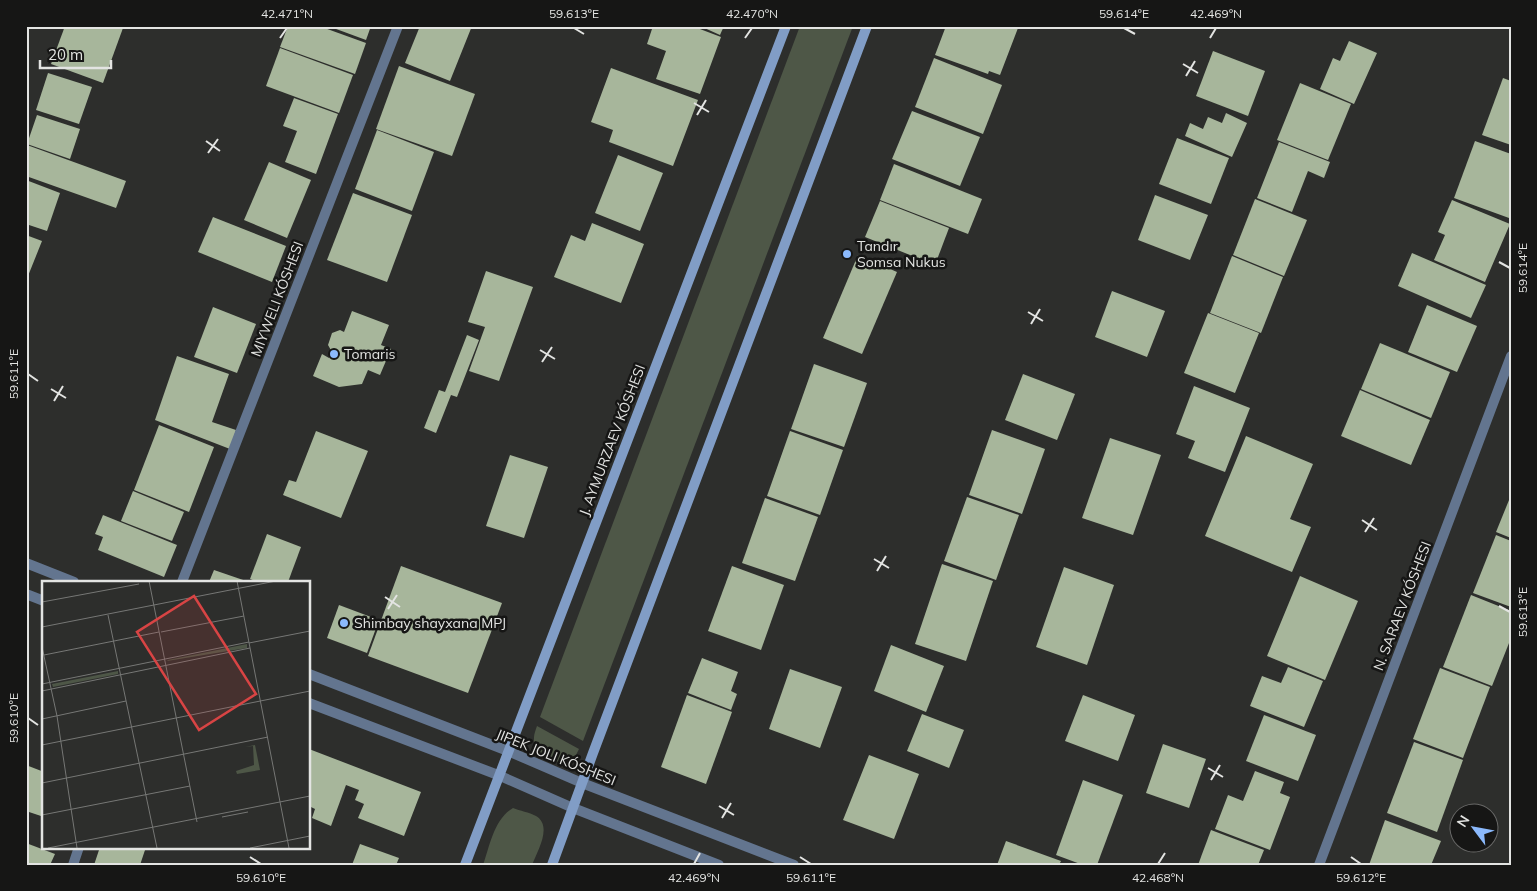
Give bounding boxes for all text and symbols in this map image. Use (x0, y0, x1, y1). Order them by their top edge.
text: 42.471°N (261, 6, 313, 21)
text: 59.613°E (549, 6, 599, 21)
text: 42.470°N (726, 6, 778, 21)
text: 59.614°E (1099, 6, 1149, 21)
text: 42.469°N (1190, 6, 1242, 21)
scale bar (40, 38, 111, 70)
text: 20 m (48, 45, 83, 64)
place label: Tandır Somsa Nukus (857, 237, 946, 271)
street label: MIYWELI KÓSHESI (247, 239, 307, 359)
text: 59.614°E (1515, 243, 1530, 293)
marker: Tandır Somsa Nukus (841, 248, 853, 260)
place label: Tomaris (344, 345, 395, 363)
marker: Tomaris (328, 348, 340, 360)
text: 59.611°E (6, 349, 21, 399)
street label: J. AYMURZAEV KÓSHESI (575, 362, 649, 518)
street label: N. SARAEV KÓSHESI (1369, 539, 1435, 673)
inset map (42, 581, 310, 848)
text: 59.613°E (1515, 587, 1530, 637)
place label: Shimbay shayxana MPJ (354, 614, 506, 632)
marker: Shimbay shayxana MPJ (338, 617, 350, 629)
text: 59.610°E (6, 693, 21, 743)
street label: JIPEK JOLI KÓSHESI (493, 725, 619, 789)
north arrow (1450, 804, 1500, 854)
text: N (1453, 812, 1473, 830)
text: 59.610°E (236, 870, 286, 885)
text: 42.469°N (668, 870, 720, 885)
text: 59.611°E (786, 870, 836, 885)
text: 42.468°N (1132, 870, 1184, 885)
text: 59.612°E (1336, 870, 1386, 885)

